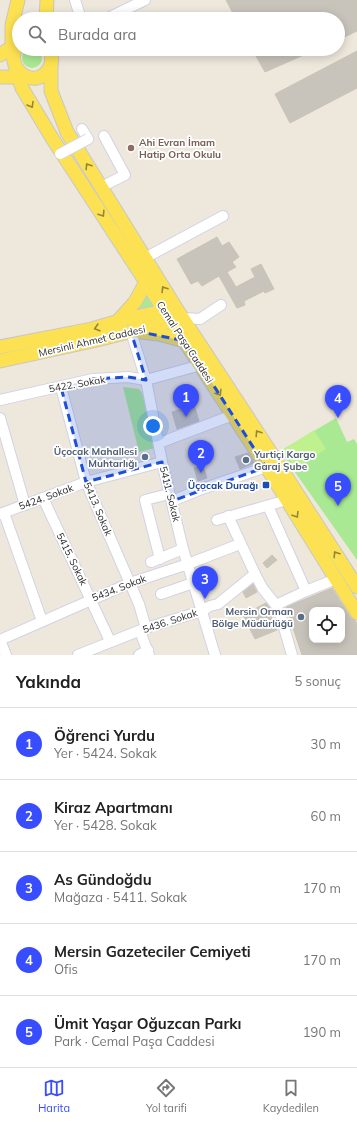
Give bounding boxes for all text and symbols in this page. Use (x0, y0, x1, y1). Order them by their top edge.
search box (12, 12, 345, 56)
icon: search (26, 23, 48, 45)
text: Burada ara (58, 25, 137, 44)
one-way arrow (27, 101, 34, 108)
place label: Ahi Evran İmam Hatip Orta Okulu (139, 136, 221, 161)
marker: Ahi Evran İmam Hatip Orta Okulu (126, 143, 136, 153)
one-way arrow (85, 163, 93, 170)
one-way arrow (97, 210, 105, 217)
one-way arrow (161, 286, 169, 293)
street label: Cemal Paşa Caddesi (154, 299, 216, 385)
street label: Mersinli Ahmet Caddesi (37, 322, 147, 360)
one-way arrow (94, 323, 100, 331)
street label: 5422. Sokak (48, 372, 107, 395)
pin: 1 (173, 384, 199, 417)
pin: 4 (325, 385, 351, 418)
one-way arrow (214, 389, 221, 396)
your location (143, 416, 163, 436)
one-way arrow (255, 430, 263, 437)
pin: 2 (188, 440, 214, 473)
place label: Üçocak Mahallesi Muhtarlığı (54, 445, 137, 470)
place label: Yurtiçi Kargo Garaj Şube (253, 448, 315, 473)
marker: Üçocak Mahallesi Muhtarlığı (140, 452, 150, 462)
marker: Yurtiçi Kargo Garaj Şube (241, 455, 251, 465)
street label: 5411. Sokak (157, 465, 183, 524)
pin: 5 (325, 473, 351, 506)
place label: Üçocak Durağı (188, 479, 258, 492)
street label: 5413. Sokak (81, 480, 115, 539)
marker: Üçocak Durağı (261, 480, 271, 490)
street label: 5424. Sokak (17, 481, 76, 513)
one-way arrow (291, 511, 299, 518)
street label: 5415. Sokak (54, 530, 91, 588)
one-way arrow (333, 551, 341, 558)
pin: 3 (192, 566, 218, 599)
street label: 5434. Sokak (90, 571, 149, 604)
place label: Mersin Orman Bölge Müdürlüğü (212, 605, 293, 630)
street label: 5436. Sokak (141, 606, 200, 636)
map controls (309, 607, 345, 643)
button: locate (309, 607, 345, 643)
marker: Mersin Orman Bölge Müdürlüğü (296, 612, 306, 622)
text: Yakında (16, 671, 81, 692)
text: 5 sonuç (294, 673, 341, 689)
text: Öğrenci Yurdu (54, 726, 155, 745)
text: 1 (25, 736, 33, 752)
text: 30 m (311, 736, 341, 752)
text: Yer · 5424. Sokak (54, 745, 157, 761)
text: Kiraz Apartmanı (54, 798, 173, 817)
text: 2 (25, 808, 33, 824)
text: 60 m (311, 808, 341, 824)
text: Yer · 5428. Sokak (54, 817, 157, 833)
text: As Gündoğdu (54, 870, 152, 889)
text: 3 (25, 880, 33, 896)
text: 170 m (303, 880, 341, 896)
text: Mağaza · 5411. Sokak (54, 889, 187, 905)
text: Mersin Gazeteciler Cemiyeti (54, 942, 251, 961)
text: 4 (25, 952, 33, 968)
text: 170 m (303, 952, 341, 968)
text: Ofis (54, 961, 78, 977)
text: Ümit Yaşar Oğuzcan Parkı (54, 1014, 242, 1033)
text: 5 (25, 1024, 33, 1040)
text: 190 m (303, 1024, 341, 1040)
text: Park · Cemal Paşa Caddesi (54, 1033, 215, 1049)
tab: Harita (38, 1077, 70, 1115)
tab: Yol tarifi (146, 1077, 187, 1115)
tab: Kaydedilen (263, 1077, 319, 1115)

